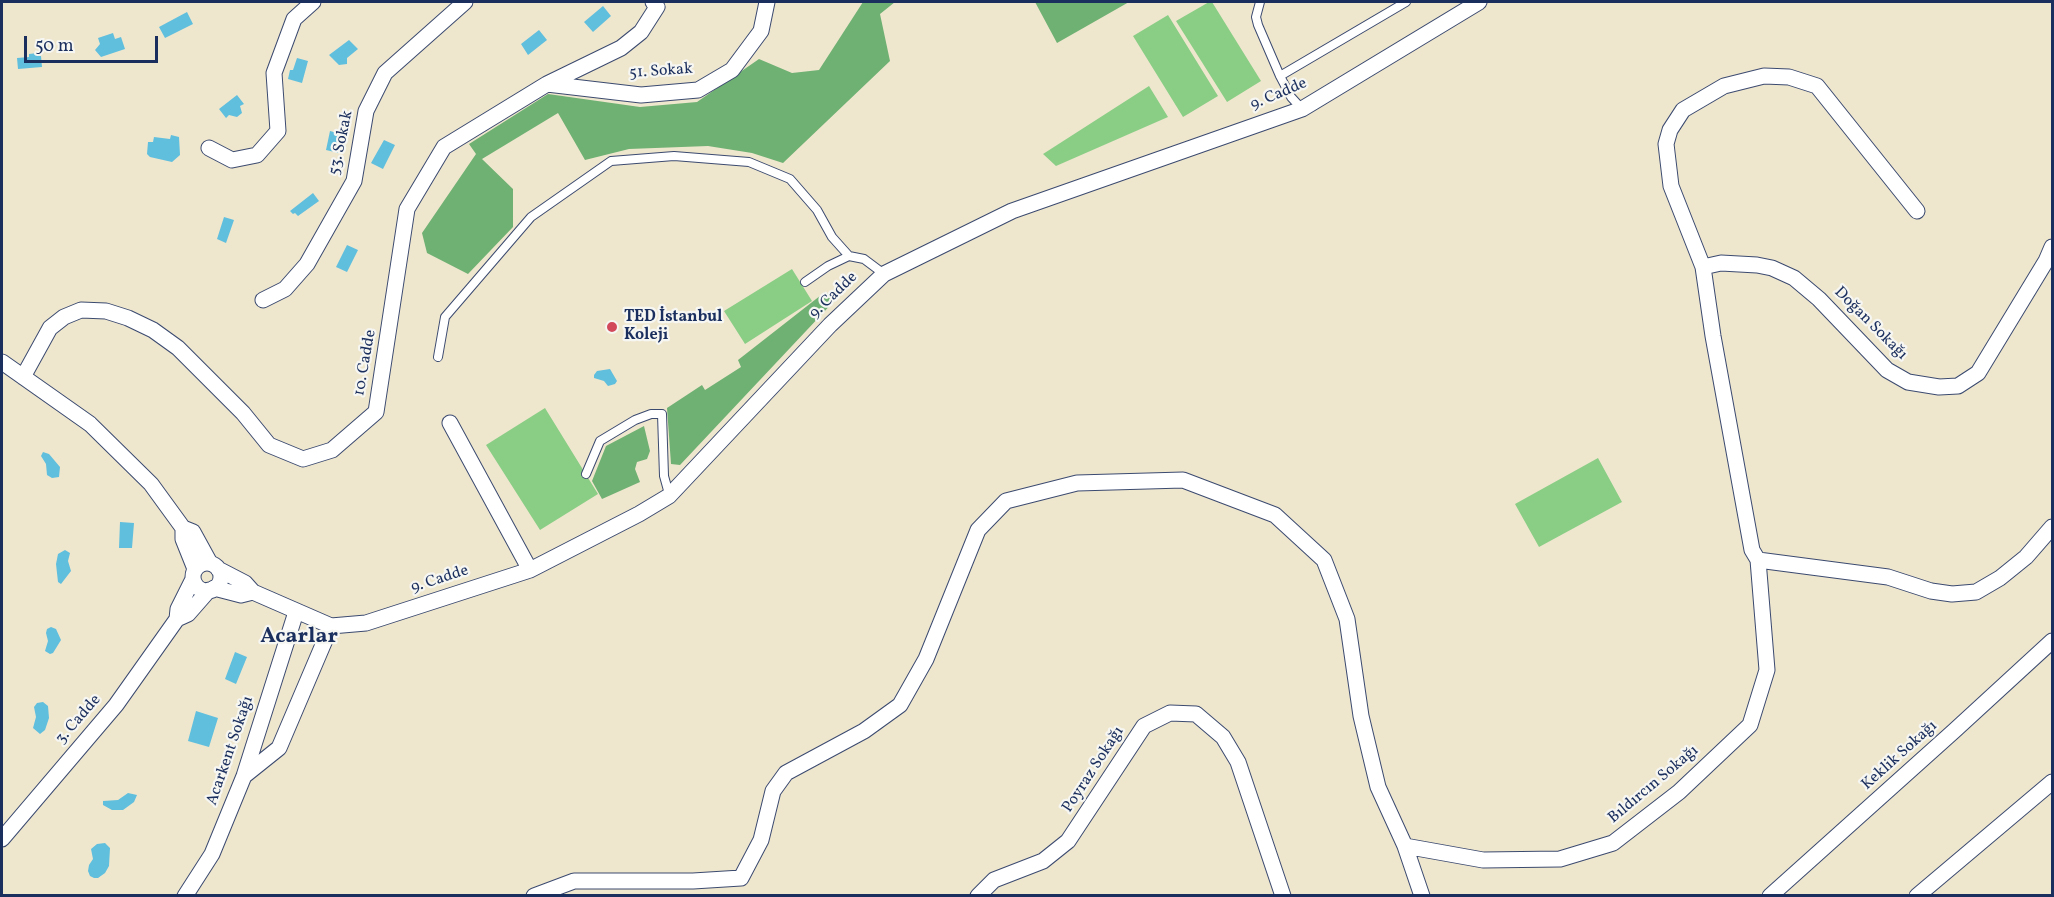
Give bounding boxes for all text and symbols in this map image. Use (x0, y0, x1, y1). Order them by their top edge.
scale bar (27, 24, 160, 62)
text: 50 m (35, 34, 74, 59)
street label: 51. Sokak (629, 60, 693, 84)
street label: 9. Cadde (1248, 75, 1310, 115)
street label: 53. Sokak (326, 109, 358, 177)
street label: 9. Cadde (806, 268, 862, 324)
street label: Doğan Sokağı (1829, 283, 1911, 365)
place label: TED İstanbul Koleji (624, 308, 722, 346)
marker: TED İstanbul Koleji (605, 320, 619, 334)
street label: 10. Cadde (351, 328, 381, 398)
street label: 9. Cadde (409, 562, 471, 598)
district label: Acarlar (260, 625, 338, 651)
street label: 3. Cadde (52, 691, 106, 749)
street label: Acarkent Sokağı (203, 694, 259, 808)
street label: Keklik Sokağı (1858, 717, 1942, 795)
street label: Poyraz Sokağı (1059, 723, 1129, 817)
street label: Bıldırcın Sokağı (1605, 742, 1703, 828)

